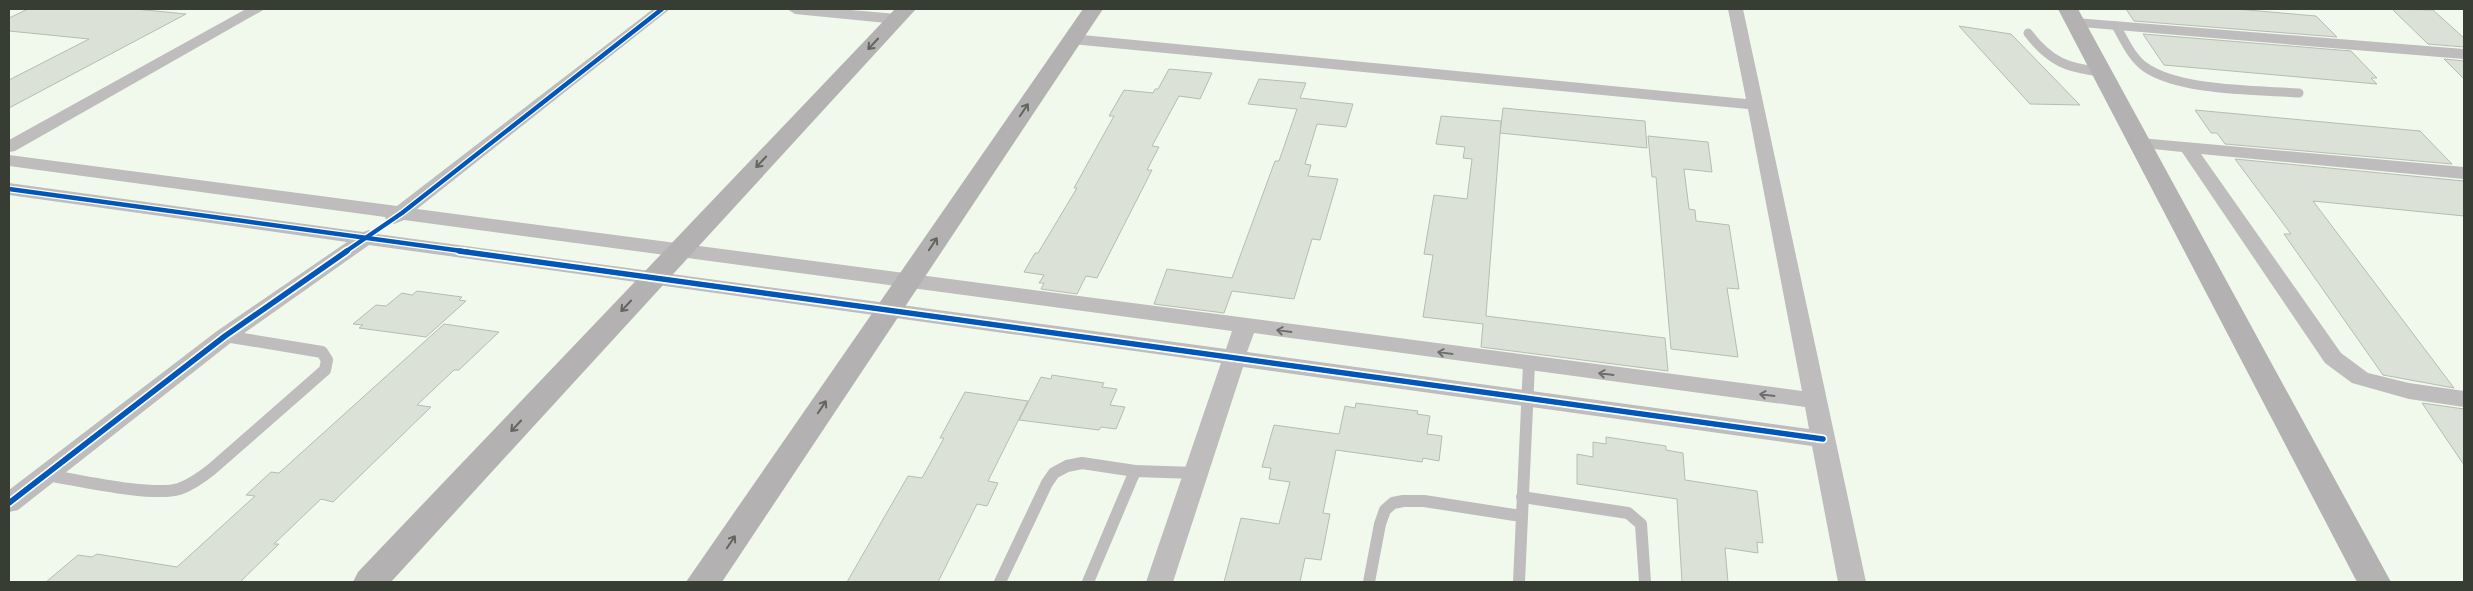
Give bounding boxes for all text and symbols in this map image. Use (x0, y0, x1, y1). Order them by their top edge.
one-way arrow (867, 38, 879, 51)
one-way arrow (1019, 103, 1029, 117)
one-way arrow (755, 156, 767, 169)
one-way arrow (928, 237, 938, 251)
one-way arrow (620, 300, 632, 313)
one-way arrow (1276, 326, 1292, 336)
one-way arrow (1437, 348, 1453, 358)
one-way arrow (1598, 369, 1614, 379)
one-way arrow (1759, 389, 1775, 399)
one-way arrow (817, 401, 827, 415)
one-way arrow (510, 419, 522, 432)
one-way arrow (726, 535, 736, 549)

